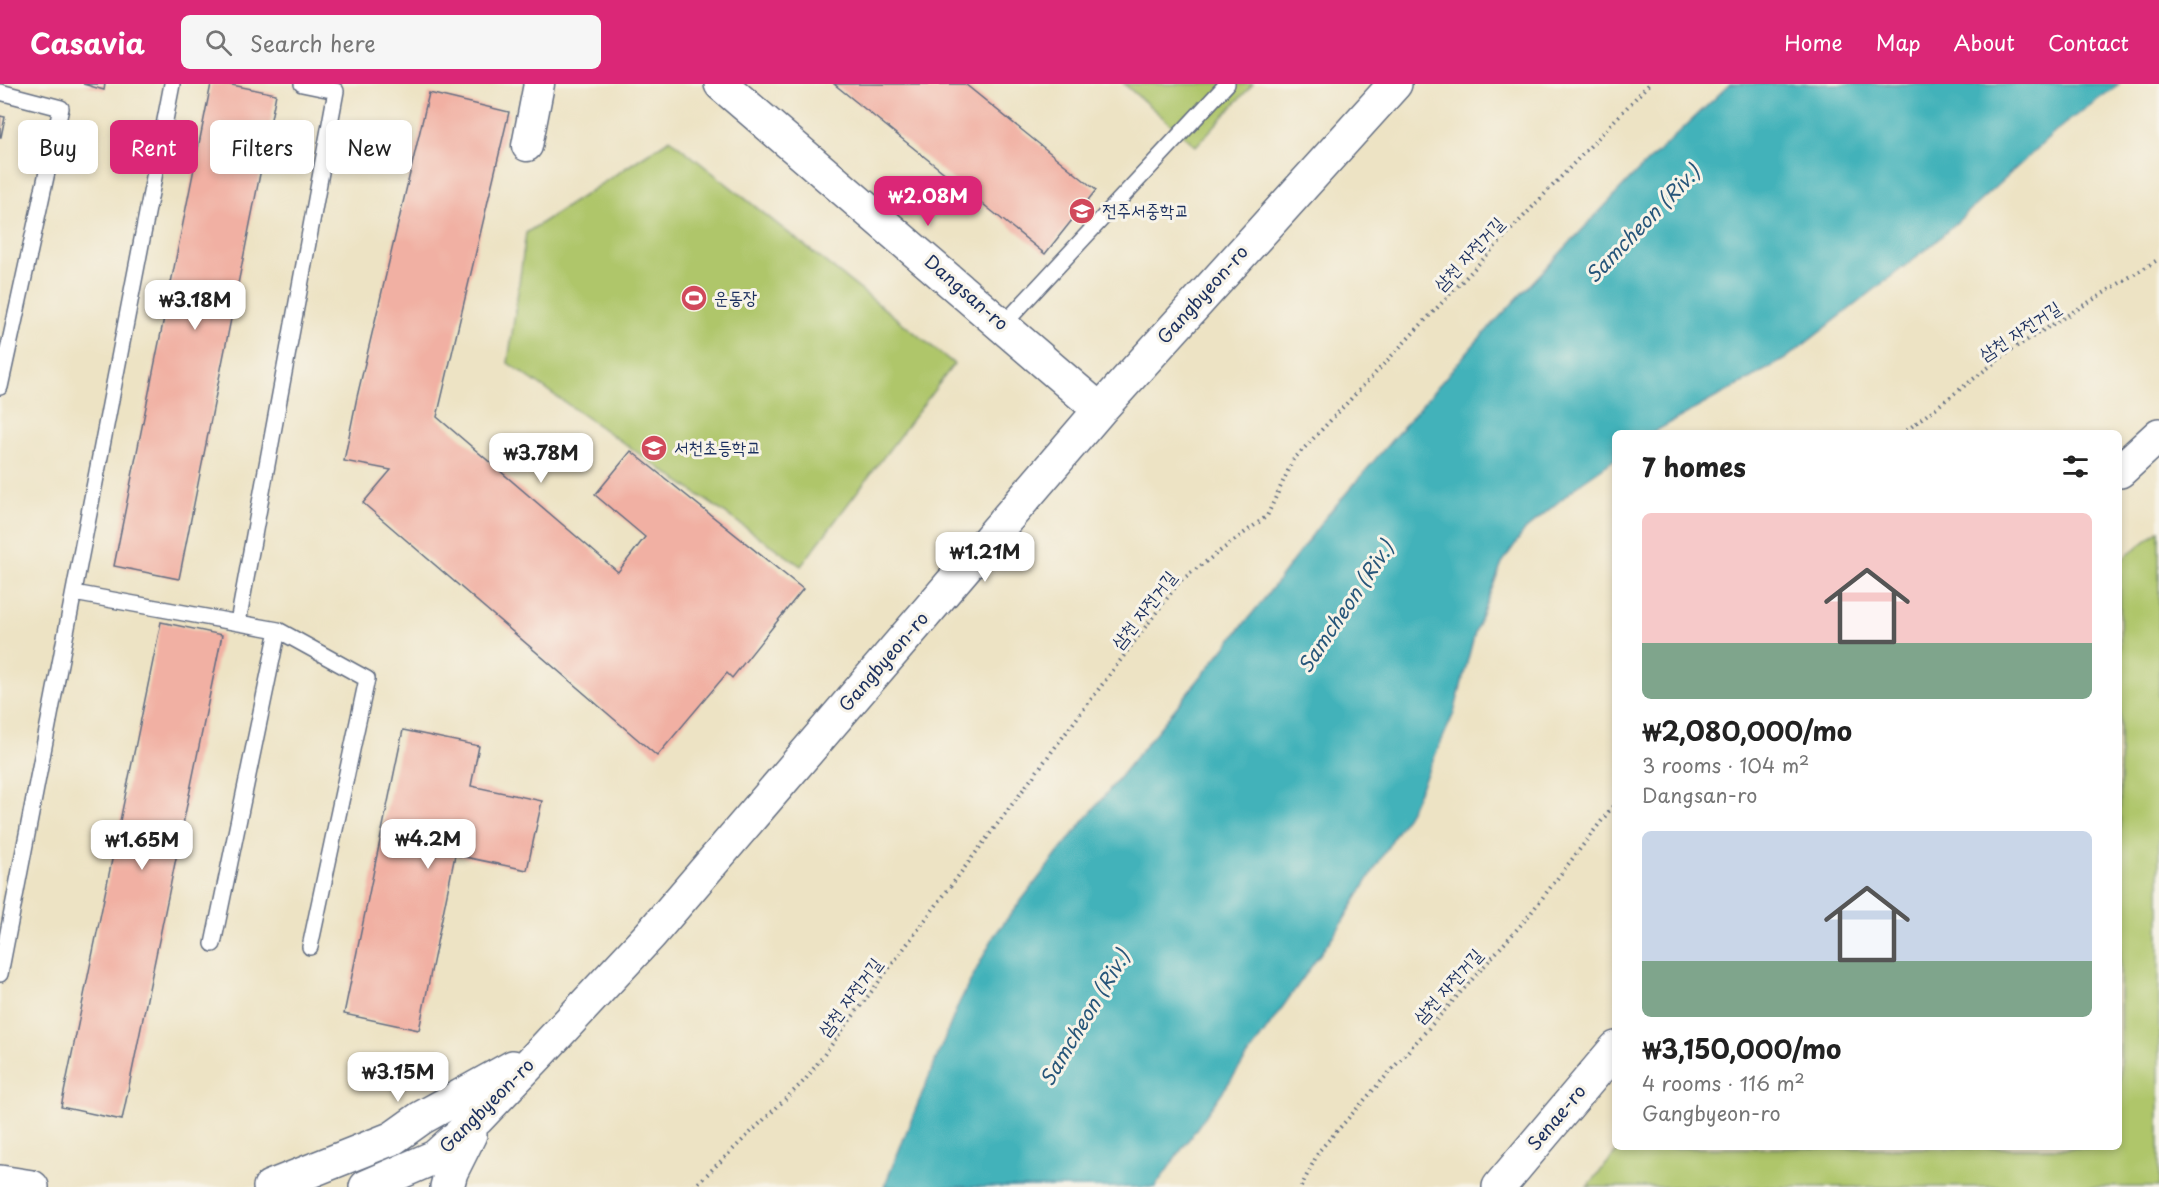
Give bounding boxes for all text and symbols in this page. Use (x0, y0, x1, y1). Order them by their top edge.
search box (181, 15, 601, 69)
text: Casavia (30, 21, 145, 64)
icon: search (202, 26, 235, 59)
text: Search here (250, 26, 376, 59)
text: Home (1784, 26, 1843, 58)
text: Map (1876, 26, 1921, 58)
text: About (1954, 26, 2015, 58)
text: Contact (2048, 26, 2129, 58)
chip: Buy (18, 120, 98, 174)
chip: Rent (110, 120, 198, 174)
chip: Filters (210, 120, 314, 174)
chip: New (326, 120, 412, 174)
water label: Samcheon (Riv.) (1578, 157, 1707, 289)
pin: ₩2.08M (879, 176, 977, 227)
text: ₩2.08M (888, 180, 968, 210)
school or university icon: 전주서중학교 (1067, 196, 1097, 226)
place label: 전주서중학교 (1102, 196, 1189, 223)
street label: 삼천 자전거길 (1426, 209, 1510, 296)
street label: Gangbyeon-ro (1150, 239, 1254, 349)
street label: Dangsan-ro (919, 248, 1015, 336)
pin: ₩3.18M (146, 280, 244, 331)
sports icon: 운동장 (679, 283, 709, 313)
place label: 운동장 (714, 283, 757, 310)
text: ₩3.18M (159, 284, 231, 314)
street label: 삼천 자전거길 (1973, 293, 2066, 366)
pin: ₩3.78M (492, 433, 590, 484)
school or university icon: 서천초등학교 (639, 433, 669, 463)
place label: 서천초등학교 (674, 433, 761, 460)
text: ₩3.78M (503, 437, 579, 467)
text: 7 homes (1642, 447, 1746, 486)
icon: filters (2059, 450, 2092, 483)
pin: ₩1.21M (936, 532, 1034, 583)
water label: Samcheon (Riv.) (1290, 533, 1401, 678)
text: ₩1.21M (950, 536, 1020, 566)
icon: home (1813, 552, 1921, 660)
street label: 삼천 자전거길 (1104, 564, 1182, 654)
street label: Gangbyeon-ro (832, 605, 934, 717)
text: ₩2,080,000/mo (1642, 711, 1852, 750)
text: 3 rooms · 104 m² (1642, 750, 1809, 780)
text: Dangsan-ro (1642, 780, 1757, 810)
pin: ₩4.2M (386, 819, 470, 870)
pin: ₩1.65M (93, 820, 191, 871)
text: ₩4.2M (395, 823, 461, 853)
text: ₩1.65M (105, 824, 179, 854)
icon: home (1813, 870, 1921, 978)
street label: 삼천 자전거길 (1406, 941, 1488, 1028)
water label: Samcheon (Riv.) (1032, 943, 1137, 1091)
street label: 삼천 자전거길 (810, 951, 888, 1041)
text: ₩3,150,000/mo (1642, 1029, 1841, 1068)
street label: Gangbyeon-ro (432, 1051, 540, 1159)
pin: ₩3.15M (349, 1052, 447, 1103)
text: ₩3.15M (362, 1056, 434, 1086)
text: 4 rooms · 116 m² (1642, 1068, 1805, 1098)
street label: Senae-ro (1520, 1078, 1592, 1156)
text: Gangbyeon-ro (1642, 1098, 1781, 1128)

